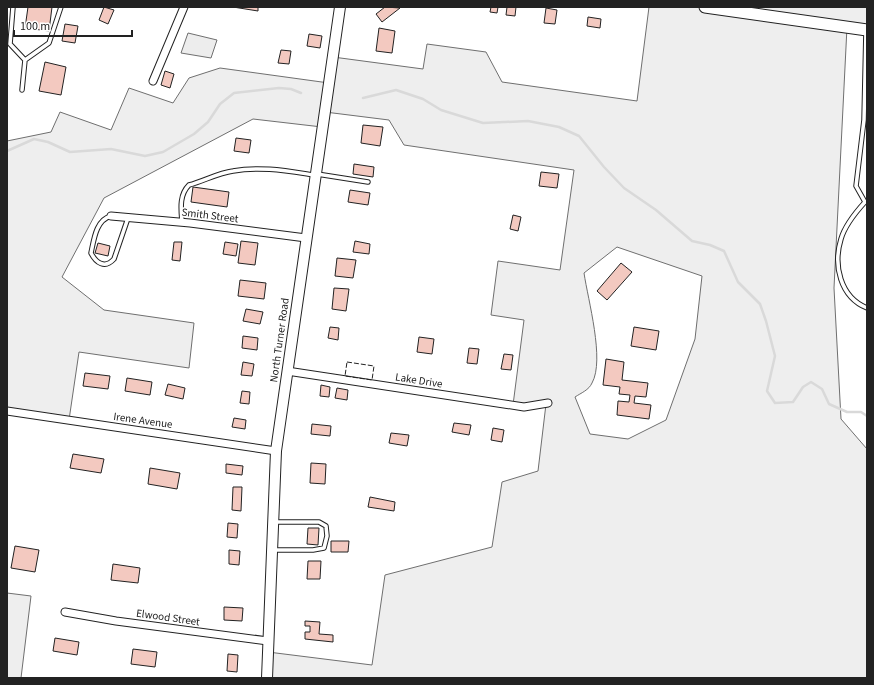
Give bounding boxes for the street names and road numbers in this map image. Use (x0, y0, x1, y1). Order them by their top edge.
street label: Smith Street (181, 205, 239, 226)
street label: North Turner Road (266, 297, 293, 383)
street label: Lake Drive (394, 369, 444, 392)
street label: Irene Avenue (112, 409, 174, 432)
street label: Elwood Street (135, 606, 201, 629)

